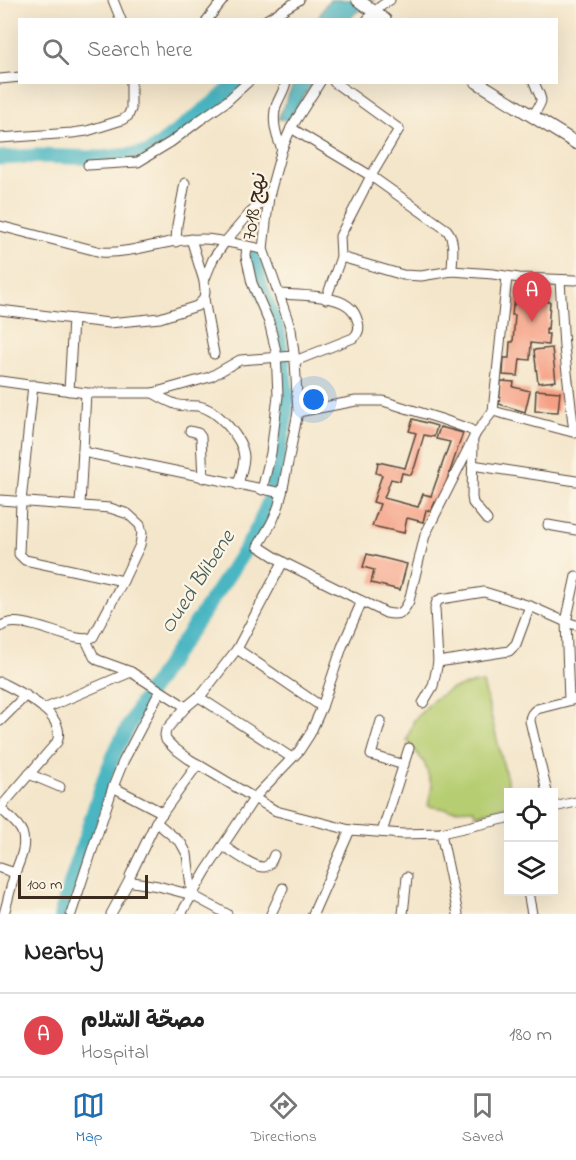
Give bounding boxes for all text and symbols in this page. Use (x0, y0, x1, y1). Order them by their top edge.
search box (18, 18, 558, 84)
icon: search (39, 35, 72, 68)
text: Search here (87, 35, 192, 67)
street label: نهج 7018 (235, 170, 275, 243)
pin: A (512, 272, 552, 322)
your location (299, 385, 328, 414)
water label: Oued Blibene (153, 523, 245, 641)
map controls (504, 788, 558, 896)
button: locate (504, 788, 558, 842)
button: layers (504, 842, 558, 896)
scale bar (18, 872, 148, 900)
text: 100 m (27, 873, 62, 897)
text: Nearby (24, 934, 103, 972)
text: مصحّة السّلام (81, 1006, 205, 1038)
text: A (37, 1021, 50, 1050)
text: 180 m (509, 1021, 552, 1050)
text: Hospital (81, 1039, 149, 1068)
tab: Map (72, 1089, 105, 1149)
tab: Directions (250, 1089, 317, 1149)
tab: Saved (462, 1089, 504, 1149)

